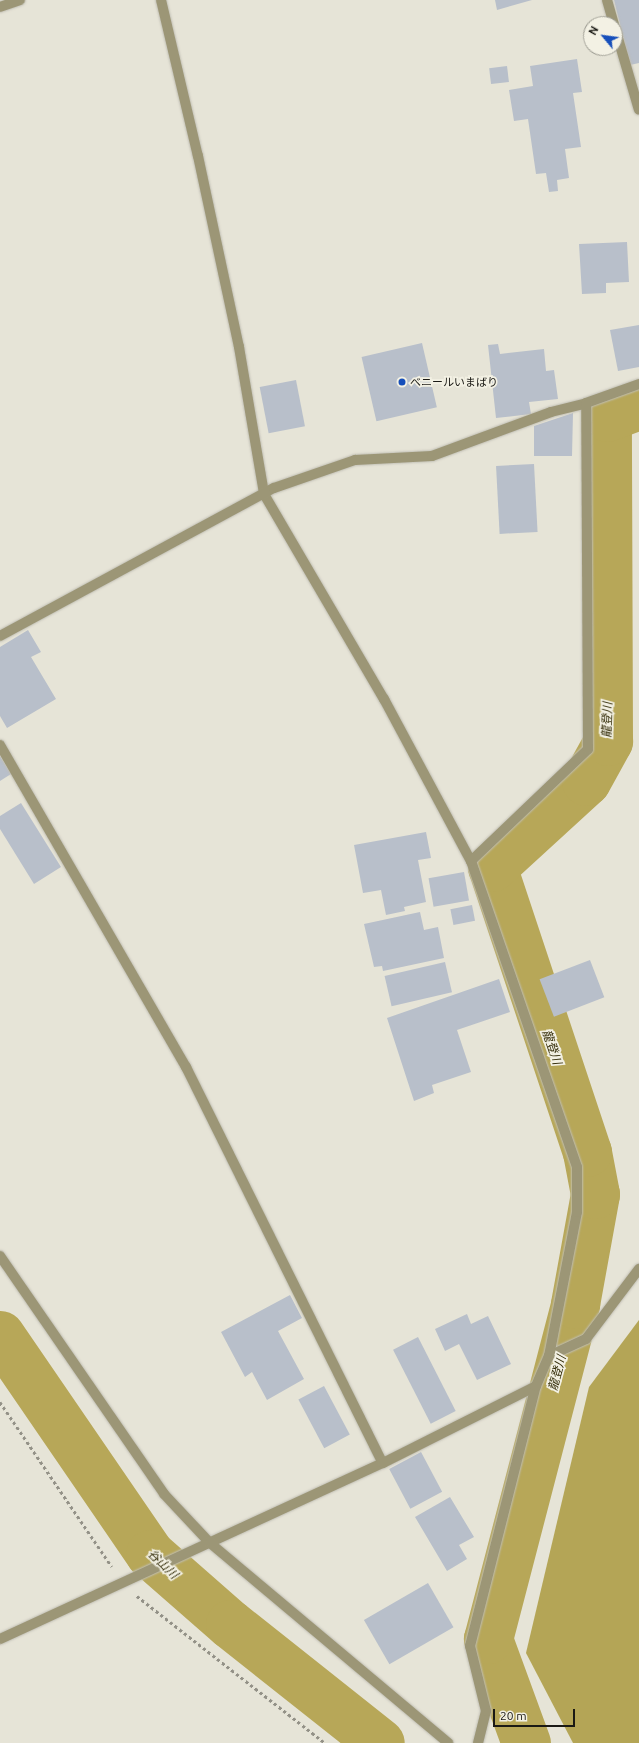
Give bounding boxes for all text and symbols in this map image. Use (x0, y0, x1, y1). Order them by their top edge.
north arrow (583, 16, 623, 56)
text: N (586, 24, 601, 37)
place label: べニールいまばり (410, 375, 498, 389)
marker: べニールいまばり (397, 377, 407, 387)
water label: 龍登川 (599, 702, 615, 738)
water label: 龍登川 (539, 1028, 565, 1066)
water label: 龍登川 (545, 1354, 569, 1392)
water label: 谷山川 (145, 1546, 181, 1582)
scale bar (495, 1701, 577, 1727)
text: 20 m (500, 1709, 527, 1722)

